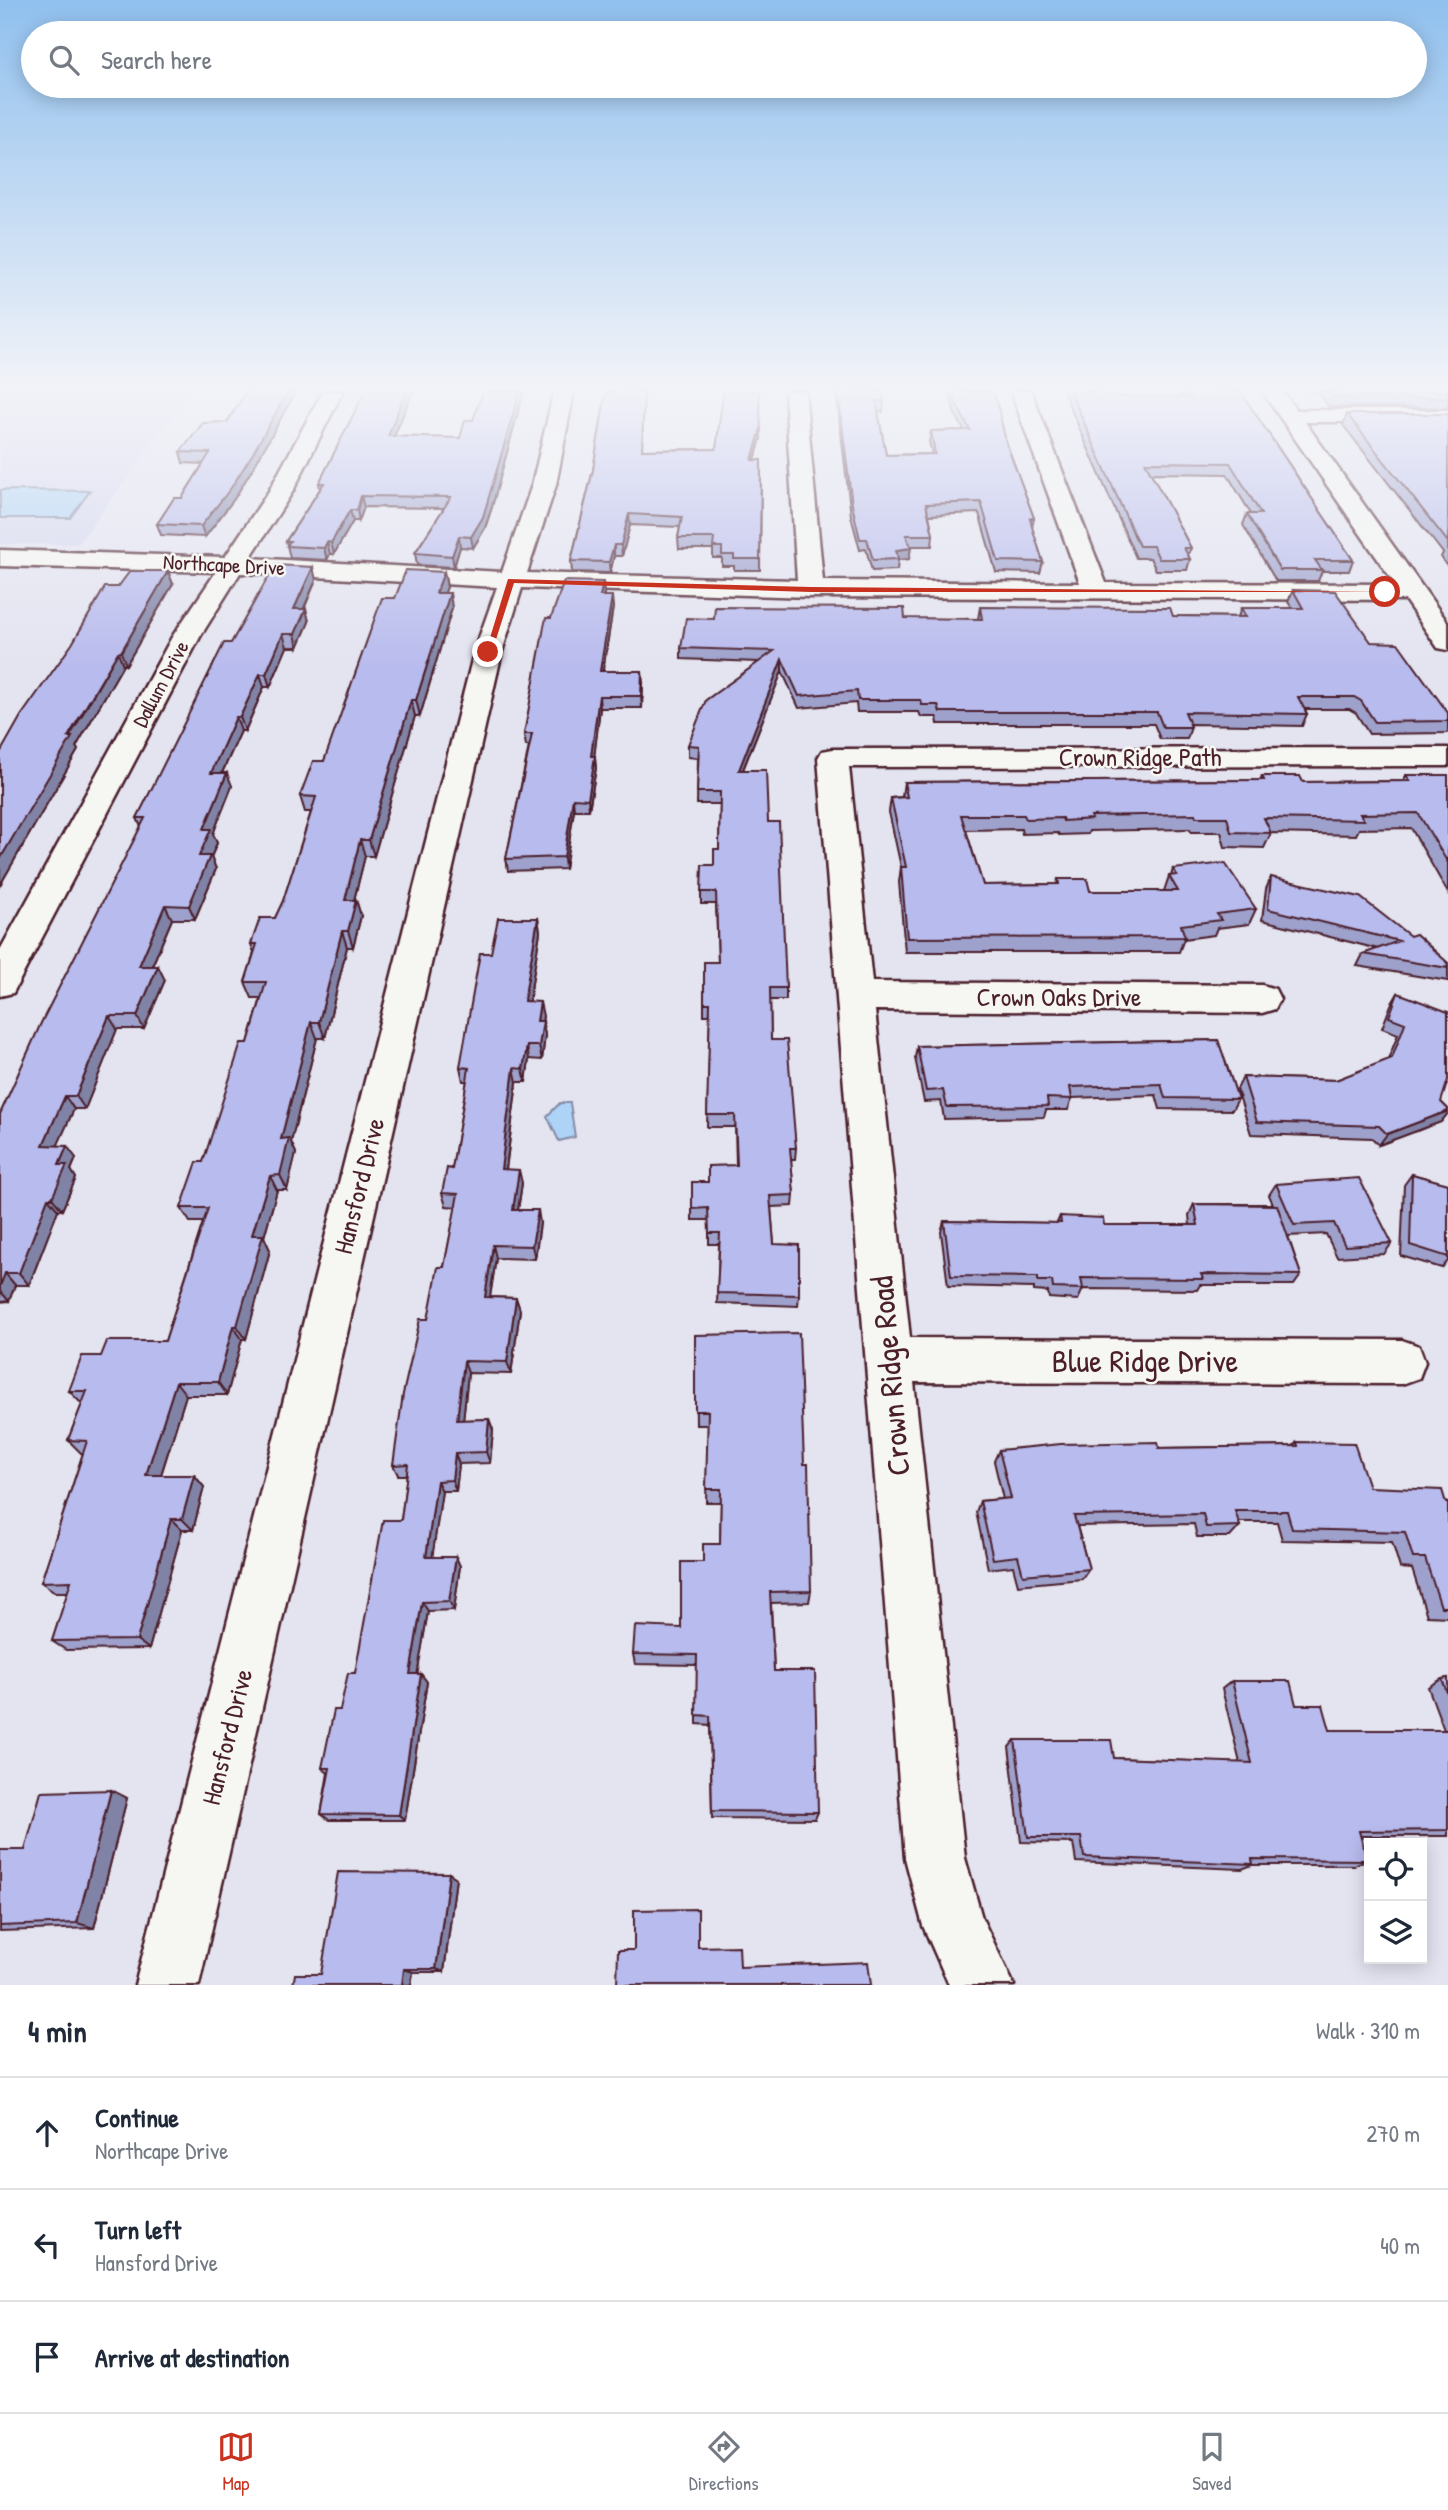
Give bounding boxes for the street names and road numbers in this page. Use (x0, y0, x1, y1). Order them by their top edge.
street label: Northcape Drive (162, 547, 286, 582)
street label: Dallum Drive (126, 635, 195, 732)
street label: Crown Ridge Path (1059, 739, 1221, 774)
street label: Crown Oaks Drive (977, 979, 1141, 1014)
street label: Hansford Drive (325, 1114, 392, 1258)
street label: Crown Ridge Road (859, 1274, 920, 1478)
street label: Blue Ridge Drive (1052, 1339, 1238, 1382)
street label: Hansford Drive (193, 1665, 260, 1809)

